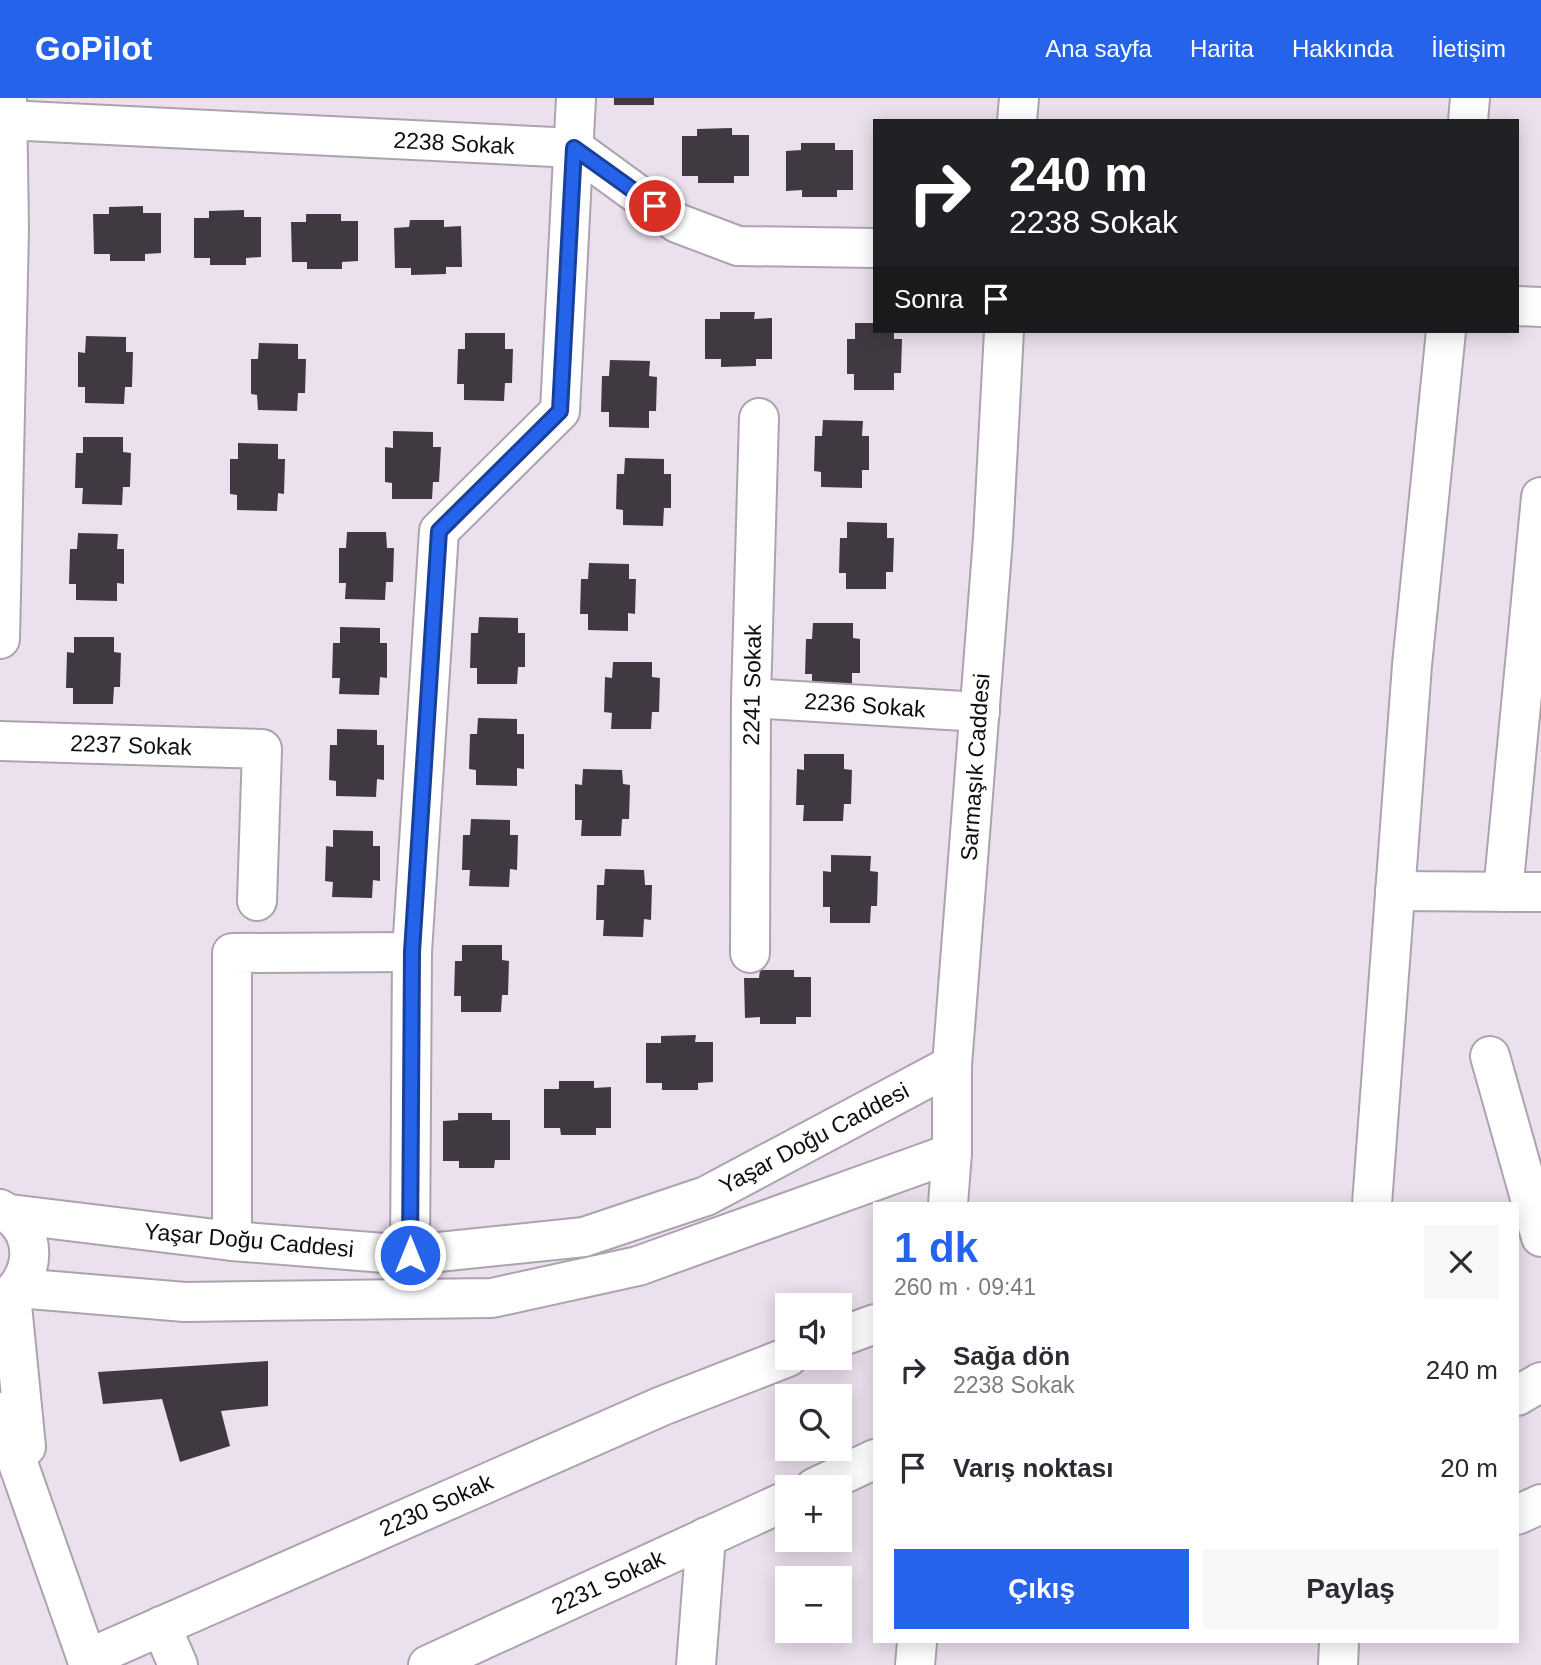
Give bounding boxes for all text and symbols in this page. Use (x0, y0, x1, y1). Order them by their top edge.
text: GoPilot (35, 30, 152, 67)
text: Ana sayfa (1045, 35, 1152, 62)
text: Harita (1190, 35, 1254, 62)
text: Hakkında (1292, 35, 1393, 62)
text: İletişim (1431, 35, 1506, 62)
street label: 2238 Sokak (393, 127, 516, 159)
icon: right (894, 147, 985, 238)
text: 240 m (1009, 147, 1148, 201)
pin (625, 176, 685, 236)
icon: arrive (636, 187, 674, 225)
text: 2238 Sokak (1009, 204, 1178, 240)
icon: arrive (977, 280, 1015, 318)
text: Sonra (894, 284, 963, 314)
street label: 2241 Sokak (738, 624, 766, 746)
street label: Sarmaşık Caddesi (955, 672, 995, 862)
street label: 2236 Sokak (803, 688, 927, 722)
street label: 2237 Sokak (70, 730, 193, 760)
street label: Yaşar Doğu Caddesi (715, 1077, 913, 1199)
street label: Yaşar Doğu Caddesi (143, 1218, 355, 1262)
position arrow (373, 1218, 447, 1292)
text: 1 dk (894, 1224, 978, 1271)
button: close (1424, 1225, 1498, 1299)
text: 260 m · 09:41 (894, 1274, 1036, 1300)
map controls (775, 1293, 852, 1643)
button: sound (775, 1293, 852, 1370)
text: Sağa dön (953, 1341, 1070, 1371)
icon: right (894, 1351, 932, 1389)
text: 240 m (1426, 1355, 1498, 1385)
text: 2238 Sokak (953, 1372, 1074, 1398)
button: search (775, 1384, 852, 1461)
icon: arrive (894, 1449, 932, 1487)
text: Varış noktası (953, 1453, 1113, 1483)
text: 20 m (1440, 1453, 1498, 1483)
street label: 2230 Sokak (375, 1468, 497, 1542)
button: + (775, 1475, 852, 1552)
street label: 2231 Sokak (547, 1544, 669, 1619)
button: Çıkış (894, 1549, 1189, 1629)
button: Paylaş (1203, 1549, 1498, 1629)
button: − (775, 1566, 852, 1643)

